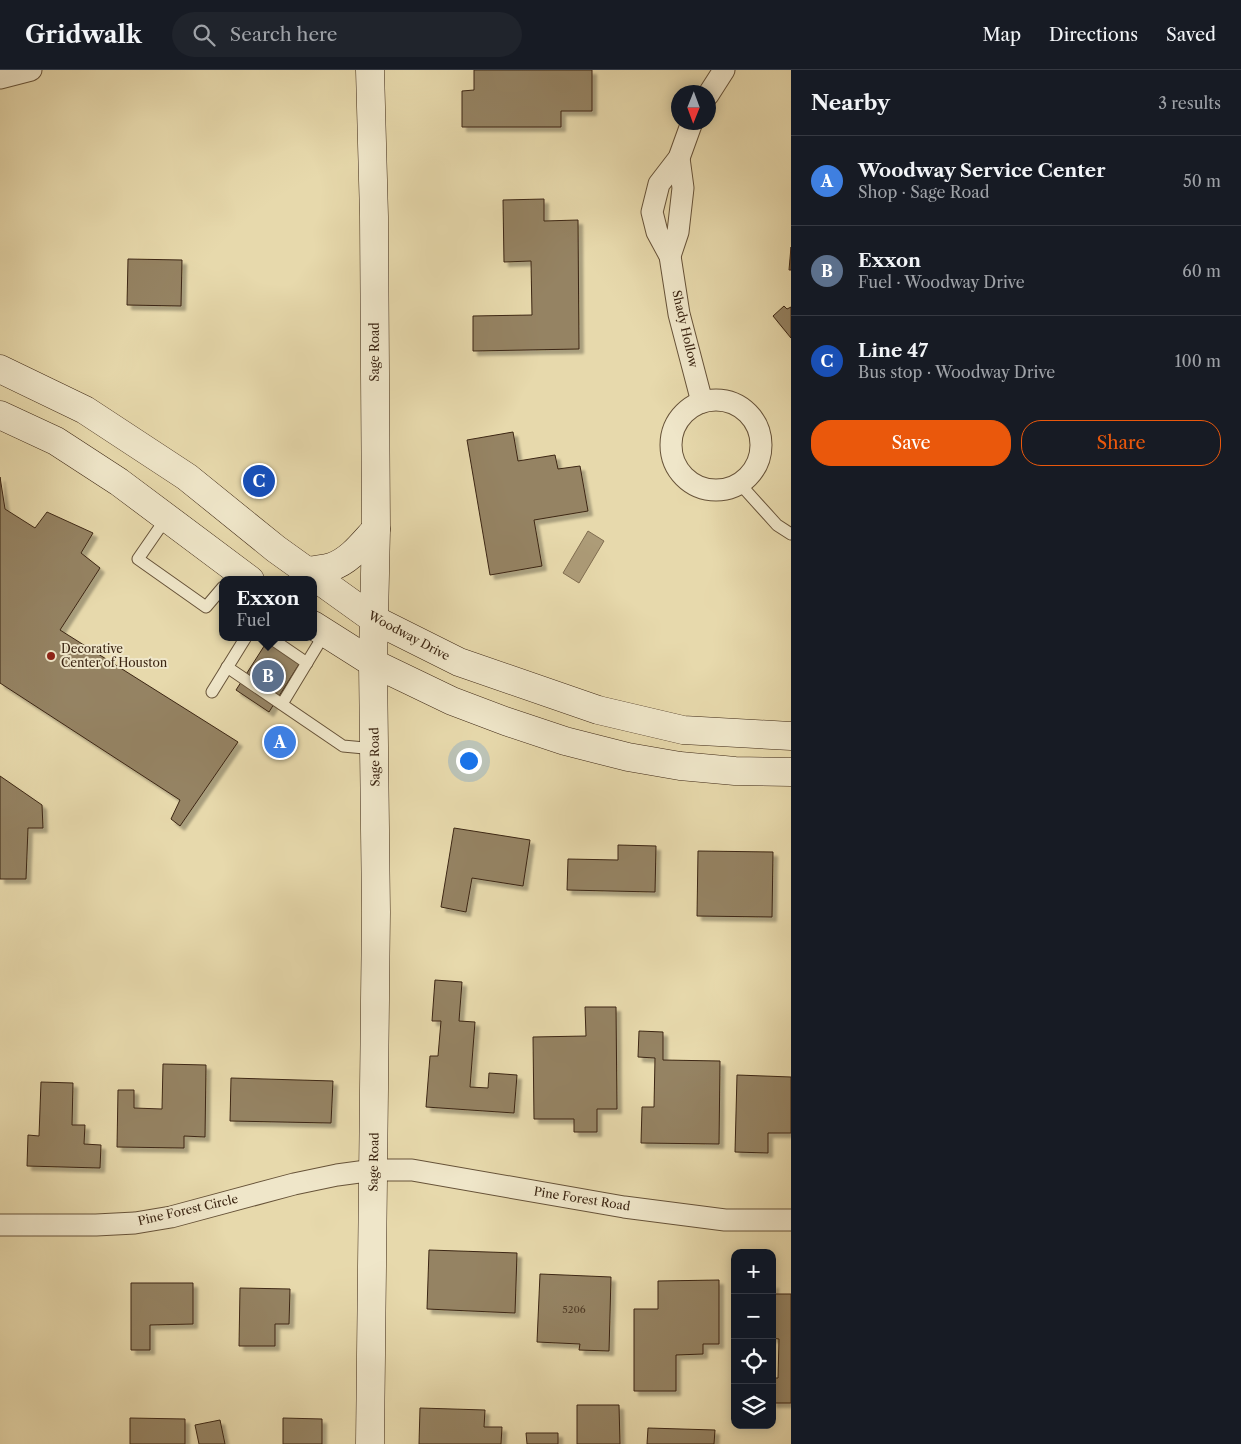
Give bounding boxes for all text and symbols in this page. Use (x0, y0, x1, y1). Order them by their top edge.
search box (172, 12, 522, 57)
text: Gridwalk (25, 20, 142, 49)
icon: search (190, 21, 218, 49)
text: Search here (230, 23, 338, 46)
text: Map (982, 24, 1021, 46)
text: Directions (1049, 24, 1138, 46)
text: Saved (1166, 24, 1216, 46)
north arrow (671, 85, 716, 130)
text: Nearby (811, 90, 890, 115)
text: 3 results (1158, 93, 1221, 113)
text: Woodway Service Center (858, 159, 1106, 182)
text: A (821, 171, 833, 191)
text: 50 m (1183, 171, 1221, 191)
text: Shop · Sage Road (858, 182, 989, 202)
text: Exxon (858, 249, 921, 272)
text: B (821, 261, 833, 281)
text: 60 m (1182, 261, 1221, 281)
text: Fuel · Woodway Drive (858, 272, 1025, 292)
street label: Shady Hollow (669, 289, 702, 370)
street label: Sage Road (367, 322, 382, 382)
text: Line 47 (858, 339, 928, 362)
text: C (821, 351, 833, 371)
text: 100 m (1175, 351, 1221, 371)
text: Bus stop · Woodway Drive (858, 362, 1055, 382)
button: Save (811, 420, 1011, 466)
button: Share (1021, 420, 1221, 466)
pin: C (243, 462, 275, 500)
popup (219, 576, 317, 641)
text: Exxon (236, 587, 300, 610)
street label: Woodway Drive (365, 607, 453, 664)
text: Fuel (236, 610, 270, 630)
place label: Decorative Center of Houston (61, 641, 168, 670)
marker: Decorative Center of Houston (45, 650, 57, 662)
pin: B (252, 657, 284, 695)
pin: A (264, 723, 296, 761)
street label: Sage Road (366, 727, 383, 787)
your location (456, 748, 482, 774)
street label: Sage Road (365, 1132, 382, 1192)
street label: Pine Forest Road (533, 1183, 632, 1214)
street label: Pine Forest Circle (136, 1191, 240, 1228)
map controls (731, 1249, 776, 1429)
button: + (731, 1249, 776, 1294)
button: − (731, 1294, 776, 1339)
house number: 5206 (562, 1303, 586, 1316)
button: locate (731, 1339, 776, 1384)
button: layers (731, 1384, 776, 1429)

